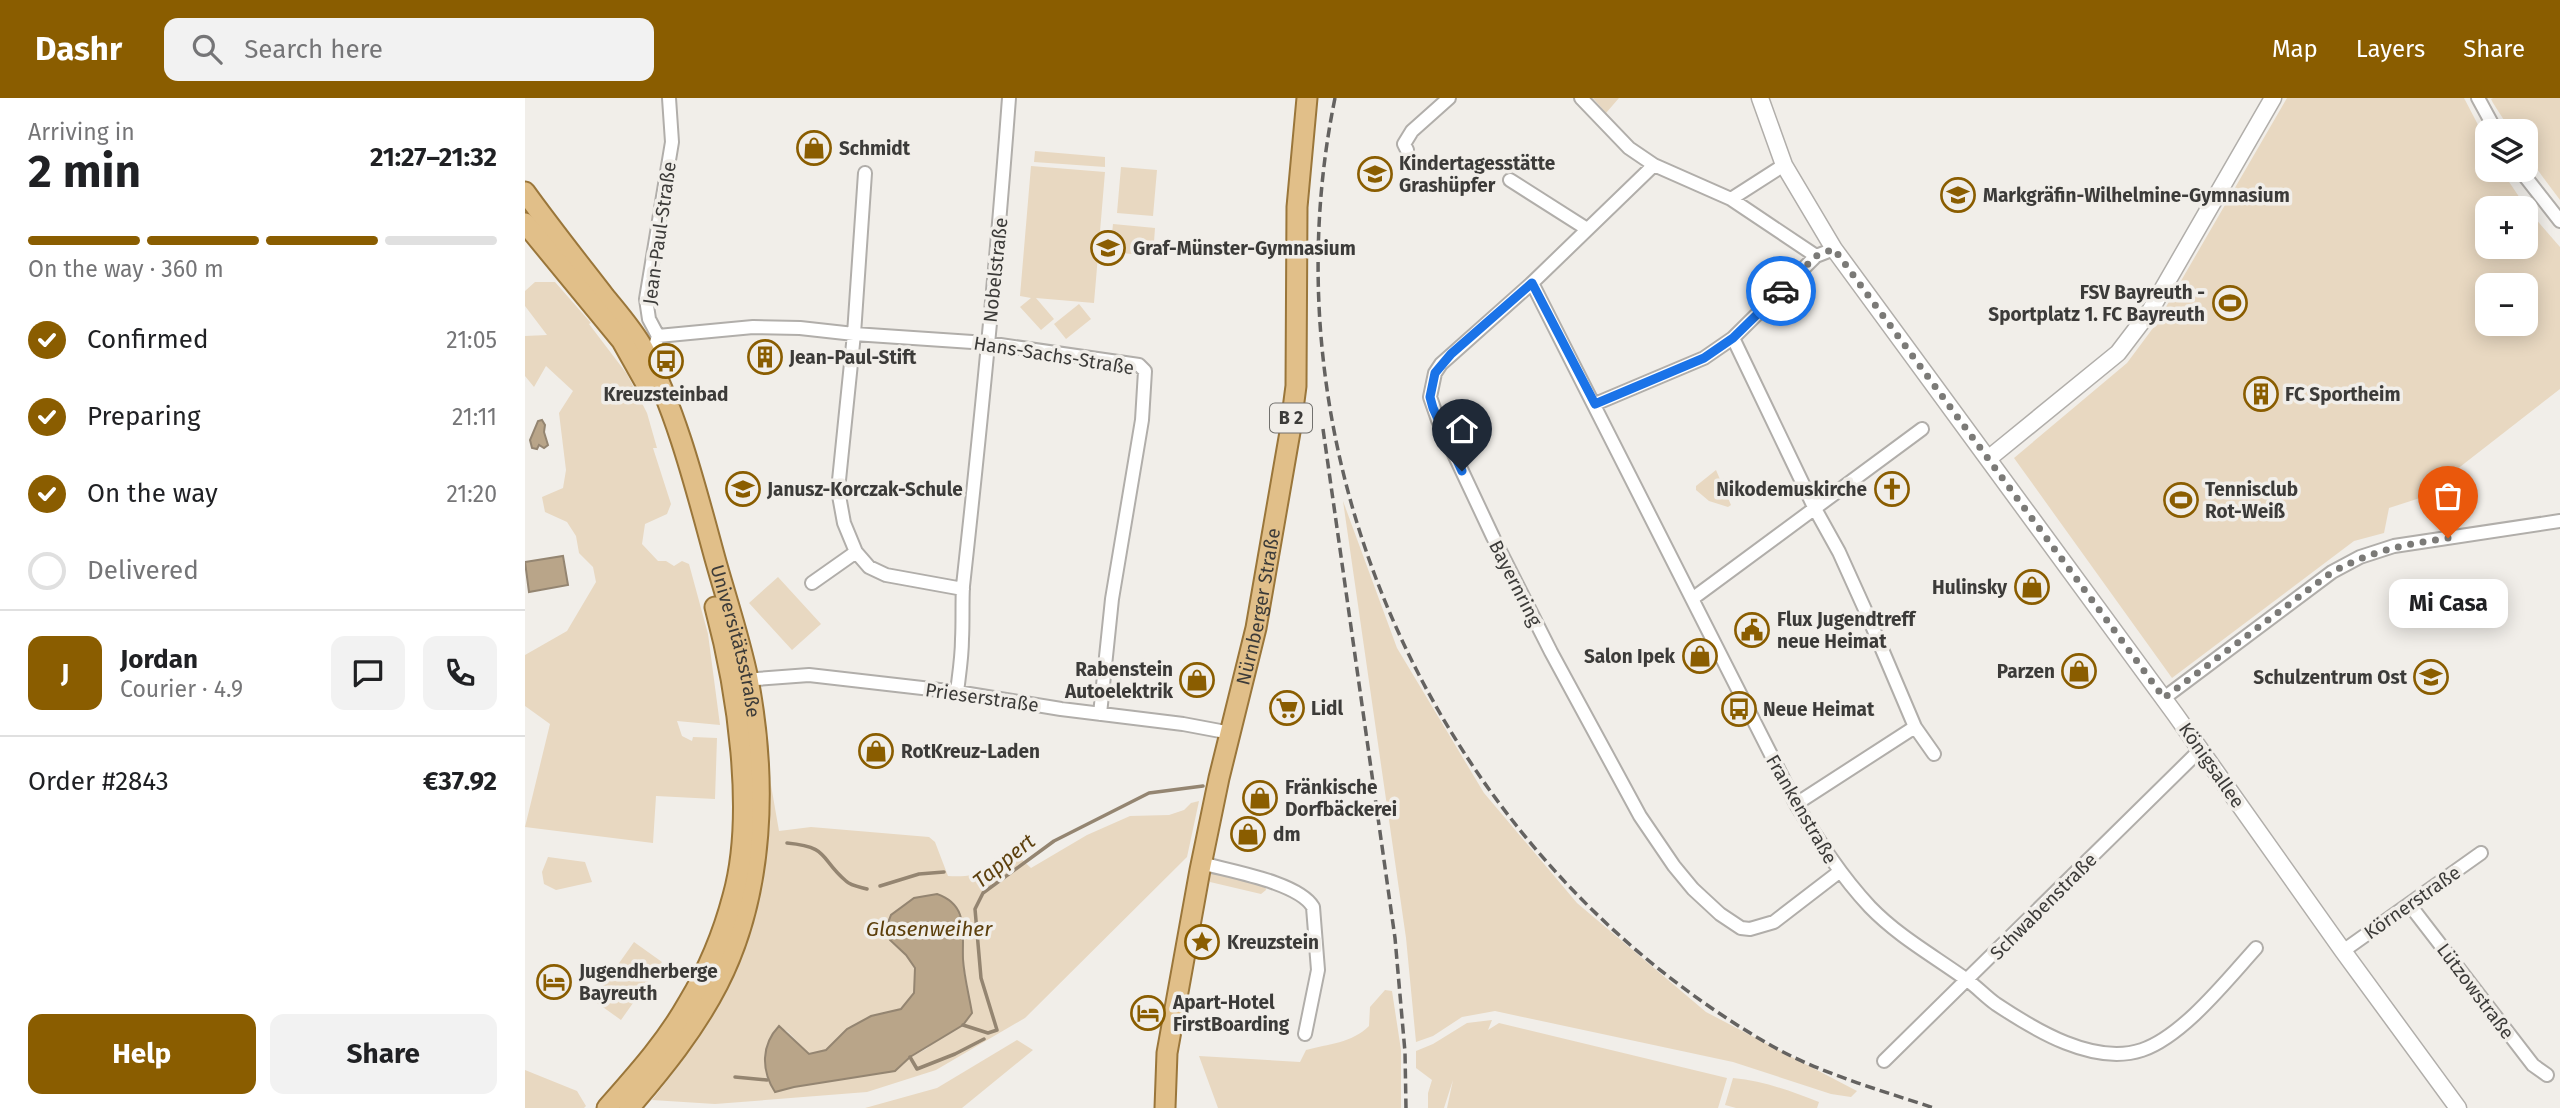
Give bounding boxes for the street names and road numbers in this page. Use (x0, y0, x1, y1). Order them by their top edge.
street label: Jean-Paul-Straße (638, 160, 681, 306)
street label: Nobelstraße (979, 216, 1012, 324)
street label: Hans-Sachs-Straße (972, 331, 1136, 380)
road number: B 2 (1270, 404, 1312, 432)
street label: Nürnberger Straße (1231, 526, 1285, 687)
street label: Bayernring (1484, 536, 1547, 630)
street label: Universitätsstraße (705, 562, 765, 719)
street label: Prieserstraße (924, 678, 1040, 717)
street label: Königsallee (2174, 718, 2249, 812)
street label: Frankenstraße (1761, 751, 1842, 868)
street label: Schwabenstraße (1985, 848, 2101, 964)
street label: Körnerstraße (2360, 861, 2465, 944)
street label: Lützowstraße (2432, 939, 2519, 1044)

